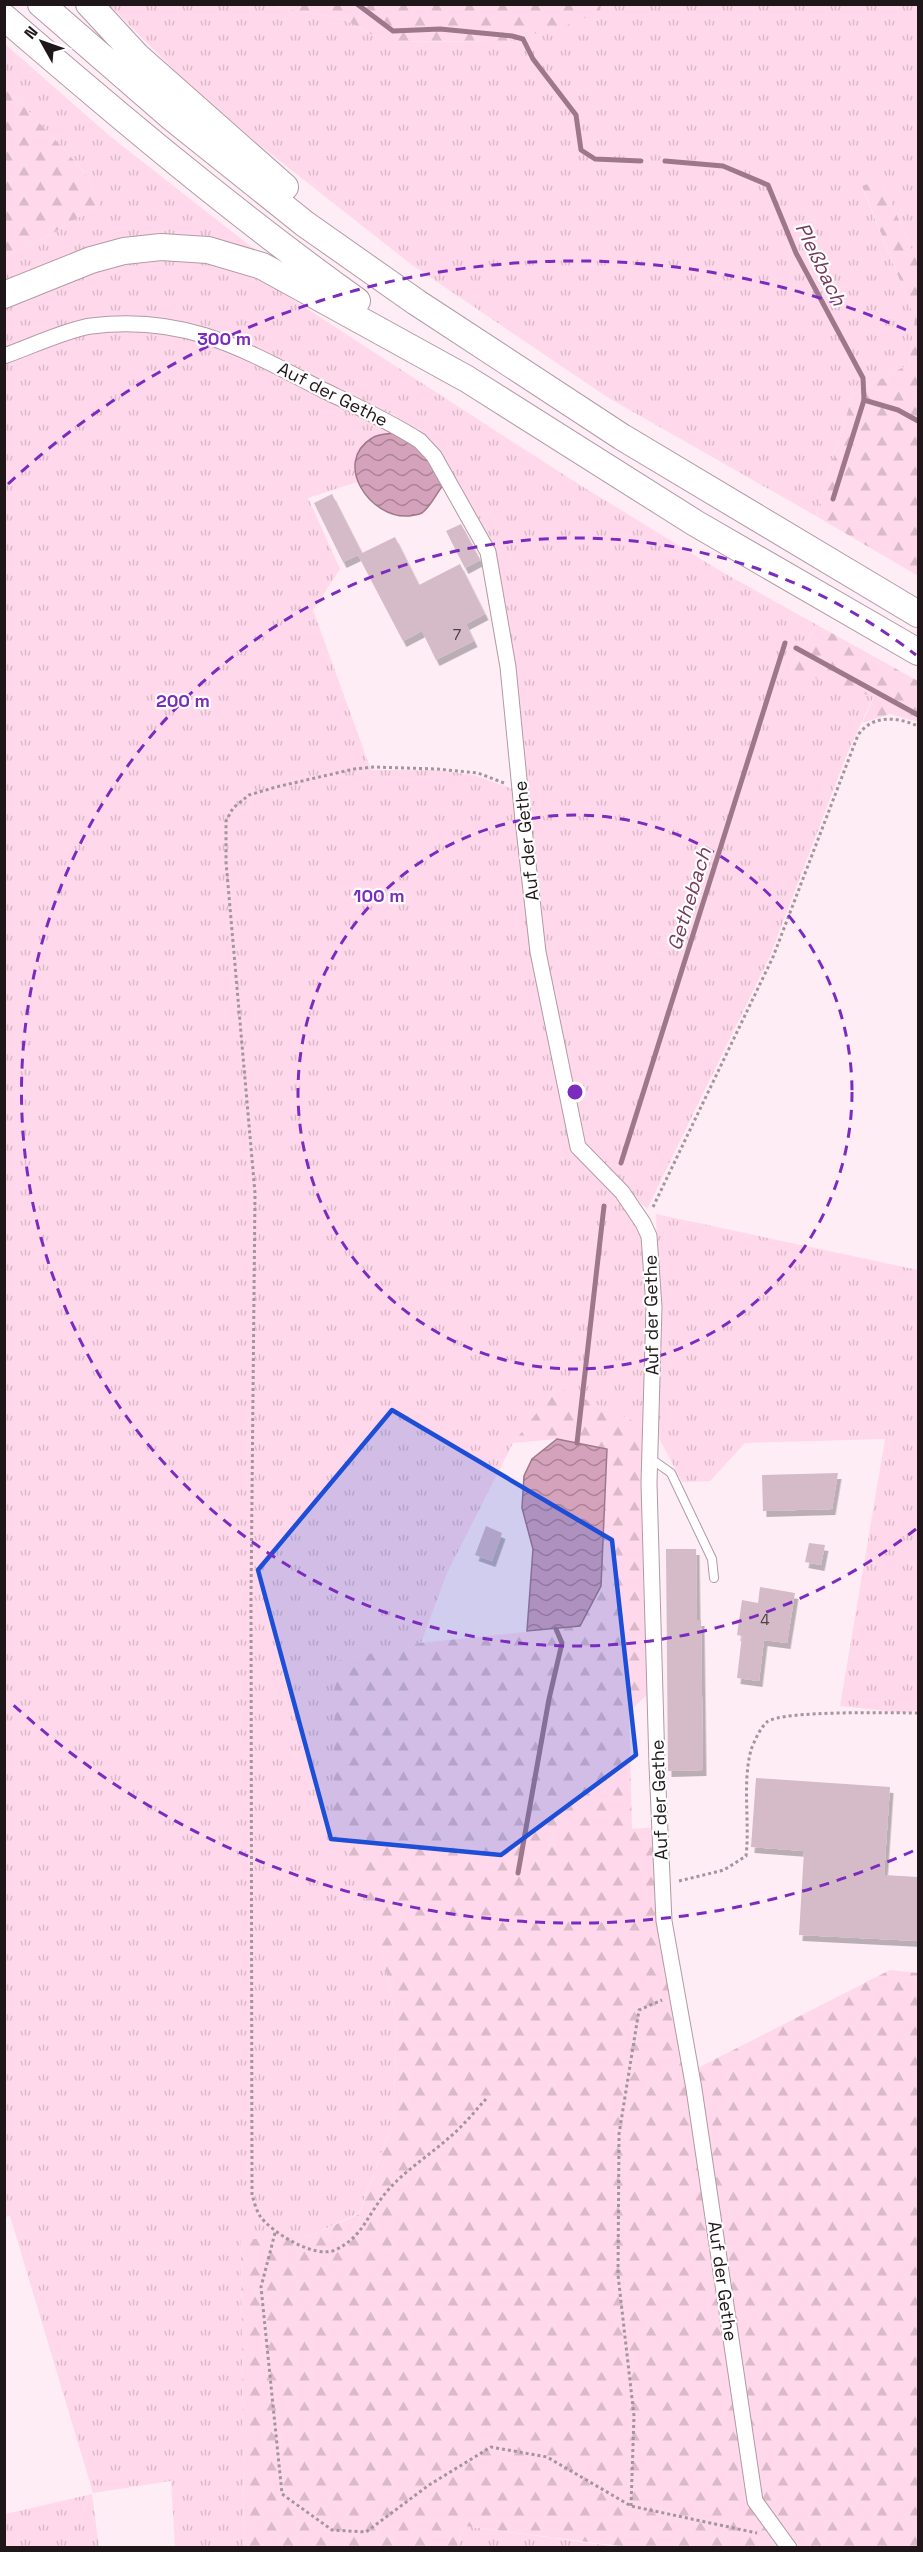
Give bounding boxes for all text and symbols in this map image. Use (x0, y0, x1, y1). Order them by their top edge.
north arrow (12, 12, 72, 72)
text: N (19, 22, 42, 44)
water label: Pleßbach (790, 218, 853, 311)
text: 300 m (197, 327, 251, 350)
street label: Auf der Gethe (274, 356, 392, 432)
house number: 7 (453, 625, 461, 644)
text: 200 m (156, 689, 210, 712)
street label: Auf der Gethe (508, 780, 544, 902)
water label: Gethebach (661, 844, 717, 954)
text: 100 m (353, 884, 405, 907)
centre of rings (565, 1082, 585, 1102)
street label: Auf der Gethe (638, 1254, 664, 1376)
house number: 4 (760, 1610, 770, 1629)
street label: Auf der Gethe (645, 1739, 673, 1861)
street label: Auf der Gethe (703, 2220, 743, 2342)

